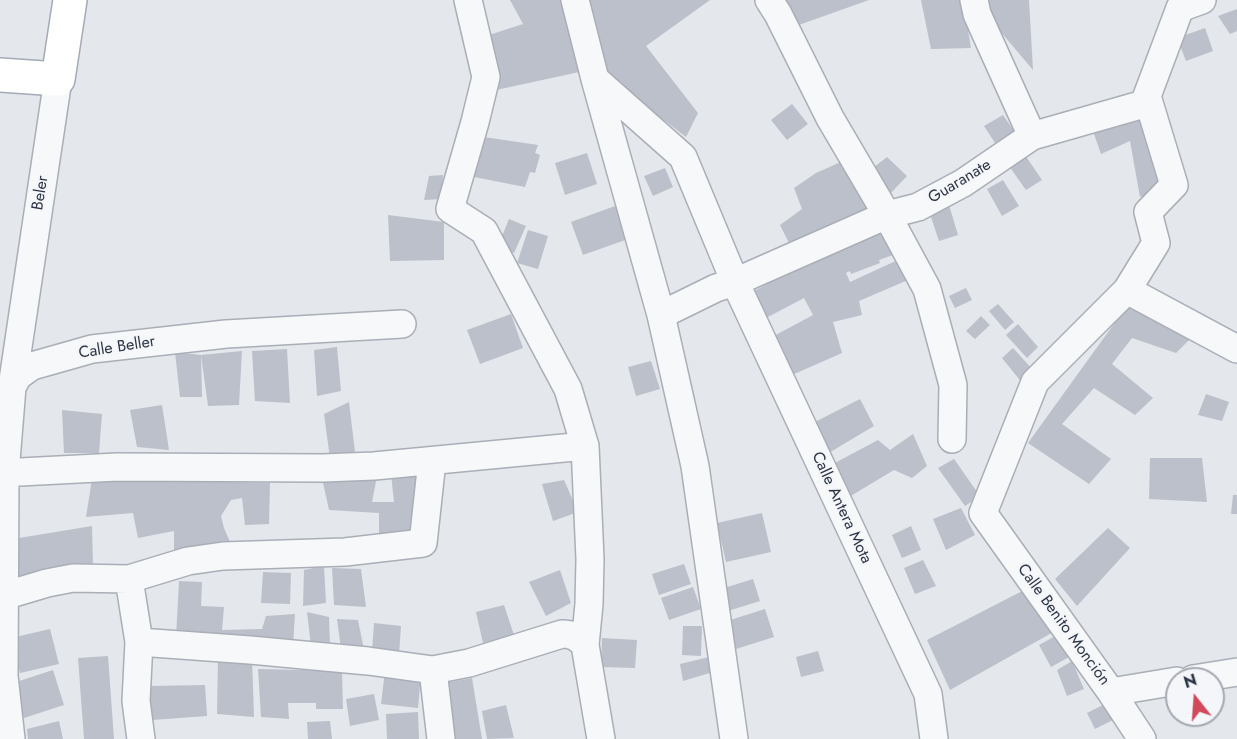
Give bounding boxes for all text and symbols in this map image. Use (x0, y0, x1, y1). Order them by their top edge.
street label: Guaranate (925, 156, 995, 208)
street label: Beler (29, 174, 53, 212)
street label: Calle Beller (77, 332, 157, 364)
street label: Calle Antera Mota (807, 449, 875, 567)
street label: Calle Benito Monción (1013, 561, 1113, 689)
north arrow (1165, 667, 1225, 727)
text: N (1181, 668, 1200, 694)

